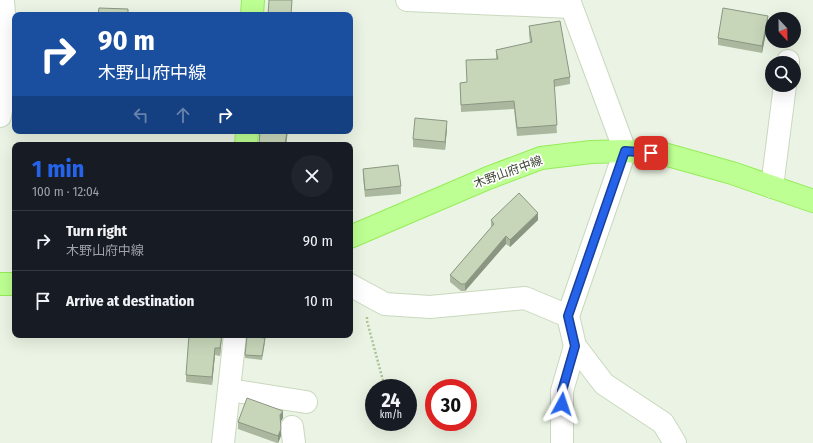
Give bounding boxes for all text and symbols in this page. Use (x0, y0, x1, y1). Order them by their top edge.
north arrow (765, 12, 801, 48)
map controls (765, 12, 801, 92)
text: 90 m (98, 24, 155, 57)
icon: right (32, 28, 84, 80)
button: search (765, 56, 801, 92)
text: 木野山府中線 (98, 62, 206, 84)
icon: left (130, 104, 152, 126)
icon: ahead (172, 104, 194, 126)
icon: right (214, 104, 236, 126)
pin (634, 136, 668, 170)
icon: arrive (640, 142, 662, 164)
street label: 木野山府中線 (472, 153, 544, 191)
text: 1 min (32, 155, 84, 183)
button: close (291, 155, 333, 197)
text: 100 m · 12:04 (32, 184, 99, 199)
text: Turn right (66, 222, 127, 240)
icon: right (32, 230, 54, 252)
text: 90 m (303, 232, 333, 250)
text: 木野山府中線 (66, 243, 144, 258)
icon: arrive (32, 290, 54, 312)
text: Arrive at destination (66, 292, 194, 310)
text: 10 m (304, 292, 333, 310)
speed limit sign: 30 (425, 379, 477, 431)
position arrow (541, 383, 583, 425)
text: 24 (381, 388, 401, 412)
text: km/h (380, 409, 402, 421)

